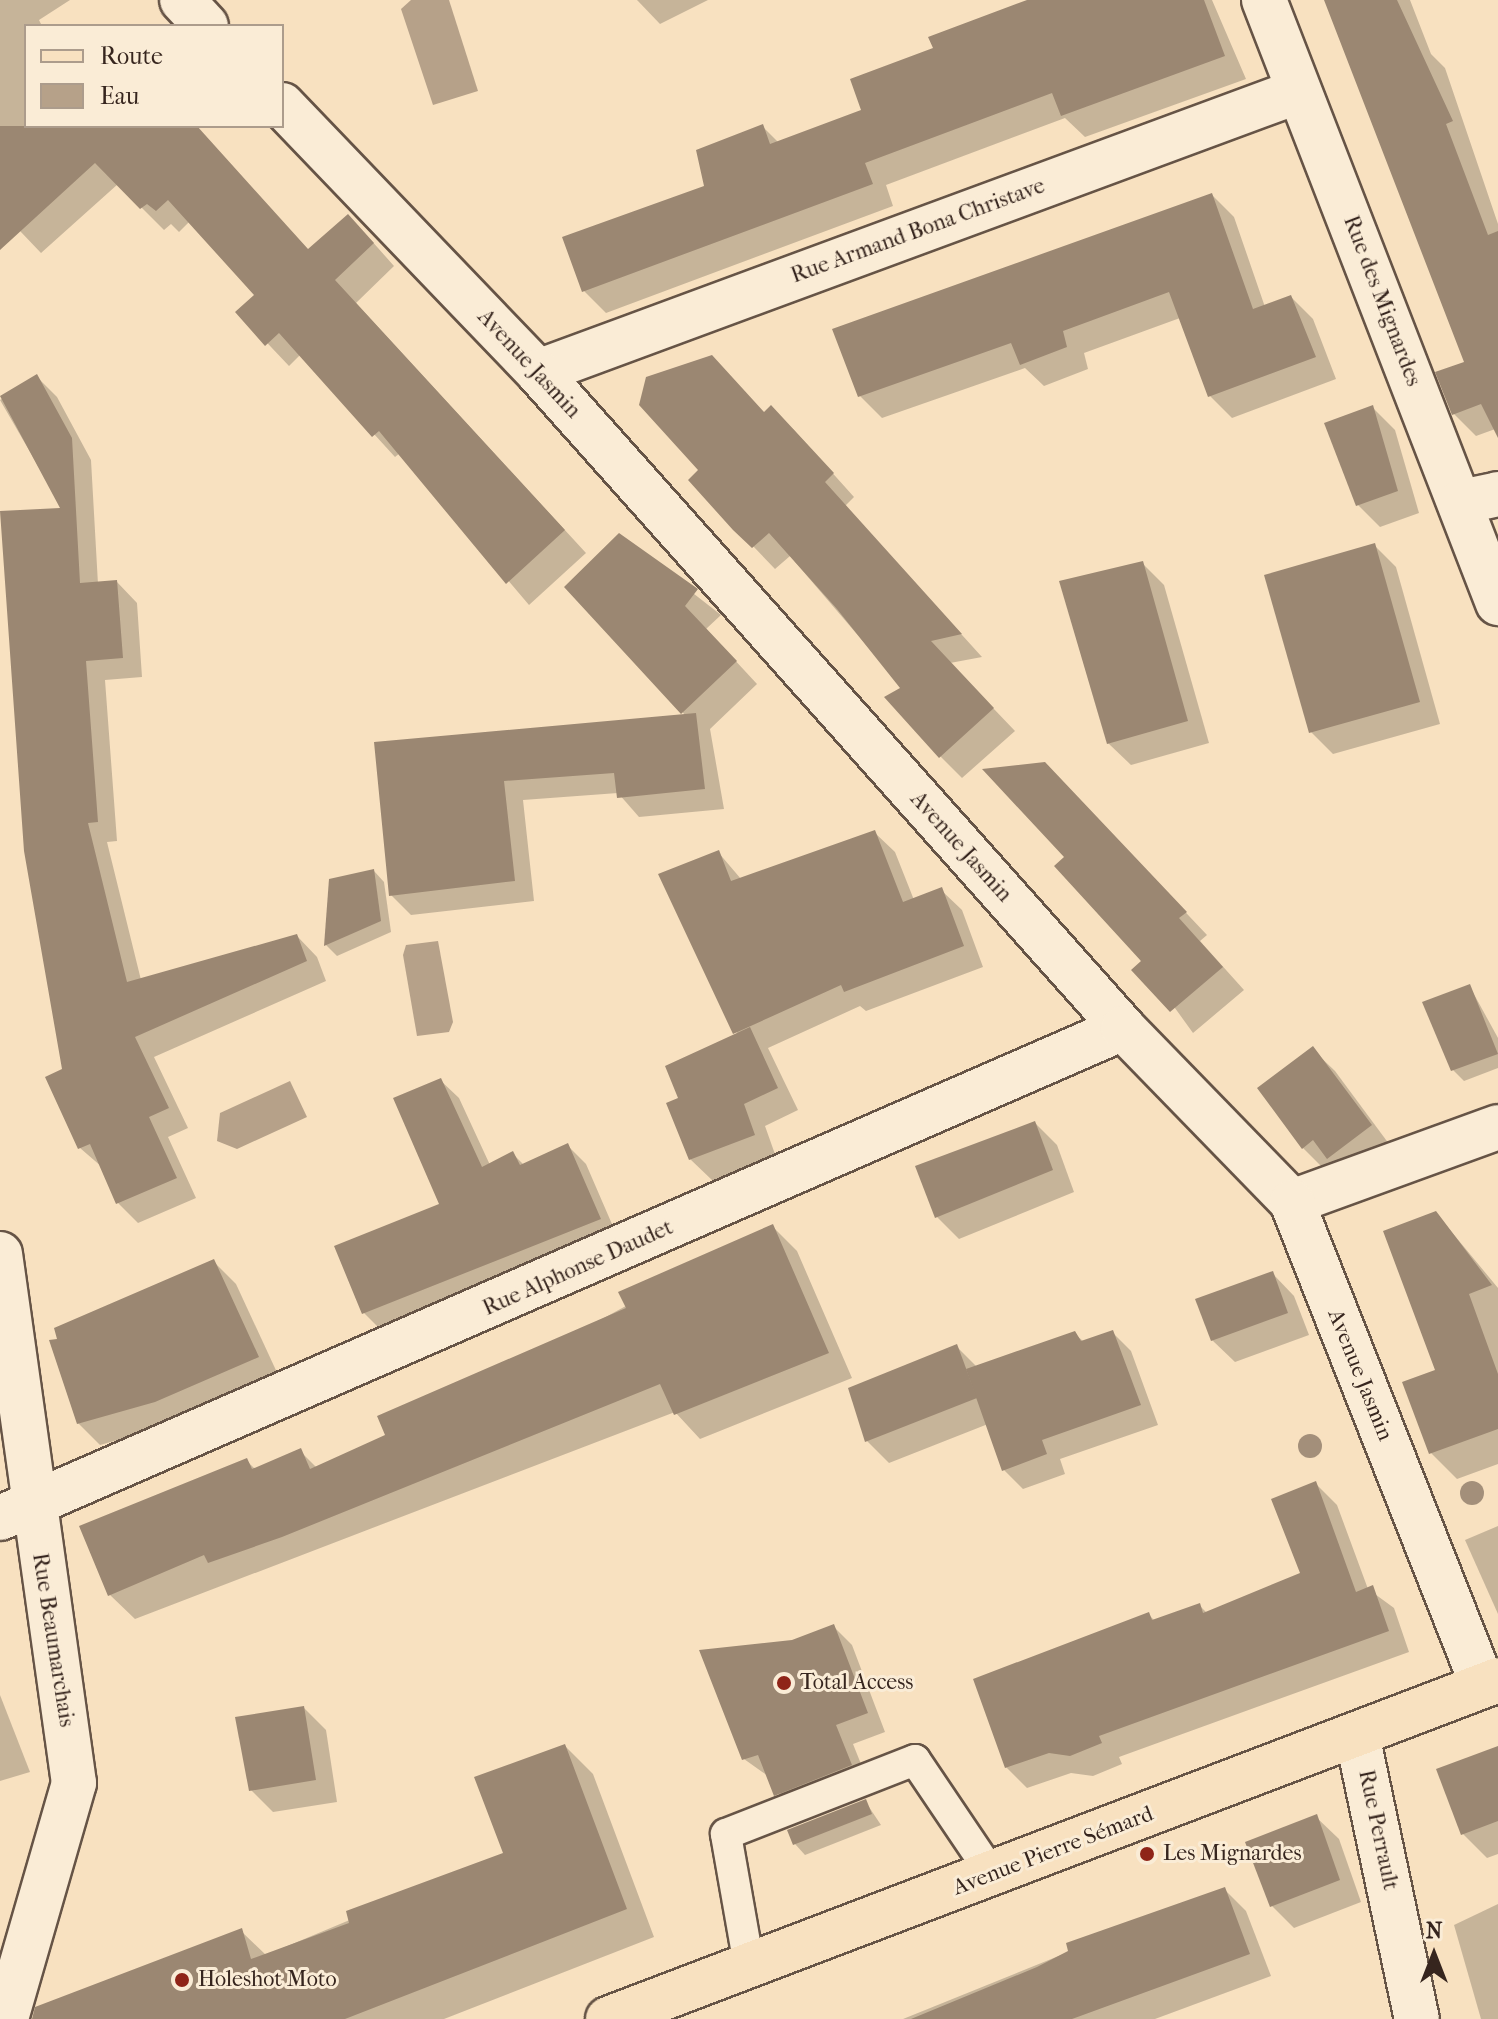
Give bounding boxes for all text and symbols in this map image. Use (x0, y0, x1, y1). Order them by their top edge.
legend (24, 24, 284, 128)
text: Route (100, 42, 163, 70)
text: Eau (100, 82, 139, 110)
street label: Rue Armand Bona Christave (787, 173, 1049, 289)
street label: Rue des Mignardes (1337, 212, 1427, 390)
street label: Avenue Jasmin (472, 304, 586, 424)
street label: Avenue Jasmin (905, 786, 1017, 908)
street label: Rue Alphonse Daudet (479, 1214, 677, 1322)
street label: Avenue Jasmin (1322, 1305, 1398, 1445)
street label: Rue Beaumarchais (26, 1551, 80, 1729)
place label: Total Access (800, 1670, 913, 1696)
marker: Total Access (775, 1674, 793, 1692)
street label: Rue Perrault (1352, 1767, 1404, 1893)
street label: Avenue Pierre Sémard (949, 1801, 1157, 1901)
place label: Les Mignardes (1163, 1841, 1302, 1867)
marker: Les Mignardes (1138, 1845, 1156, 1863)
north arrow (1394, 1915, 1474, 1995)
text: N (1426, 1918, 1442, 1944)
place label: Holeshot Moto (198, 1967, 337, 1993)
marker: Holeshot Moto (173, 1971, 191, 1989)

